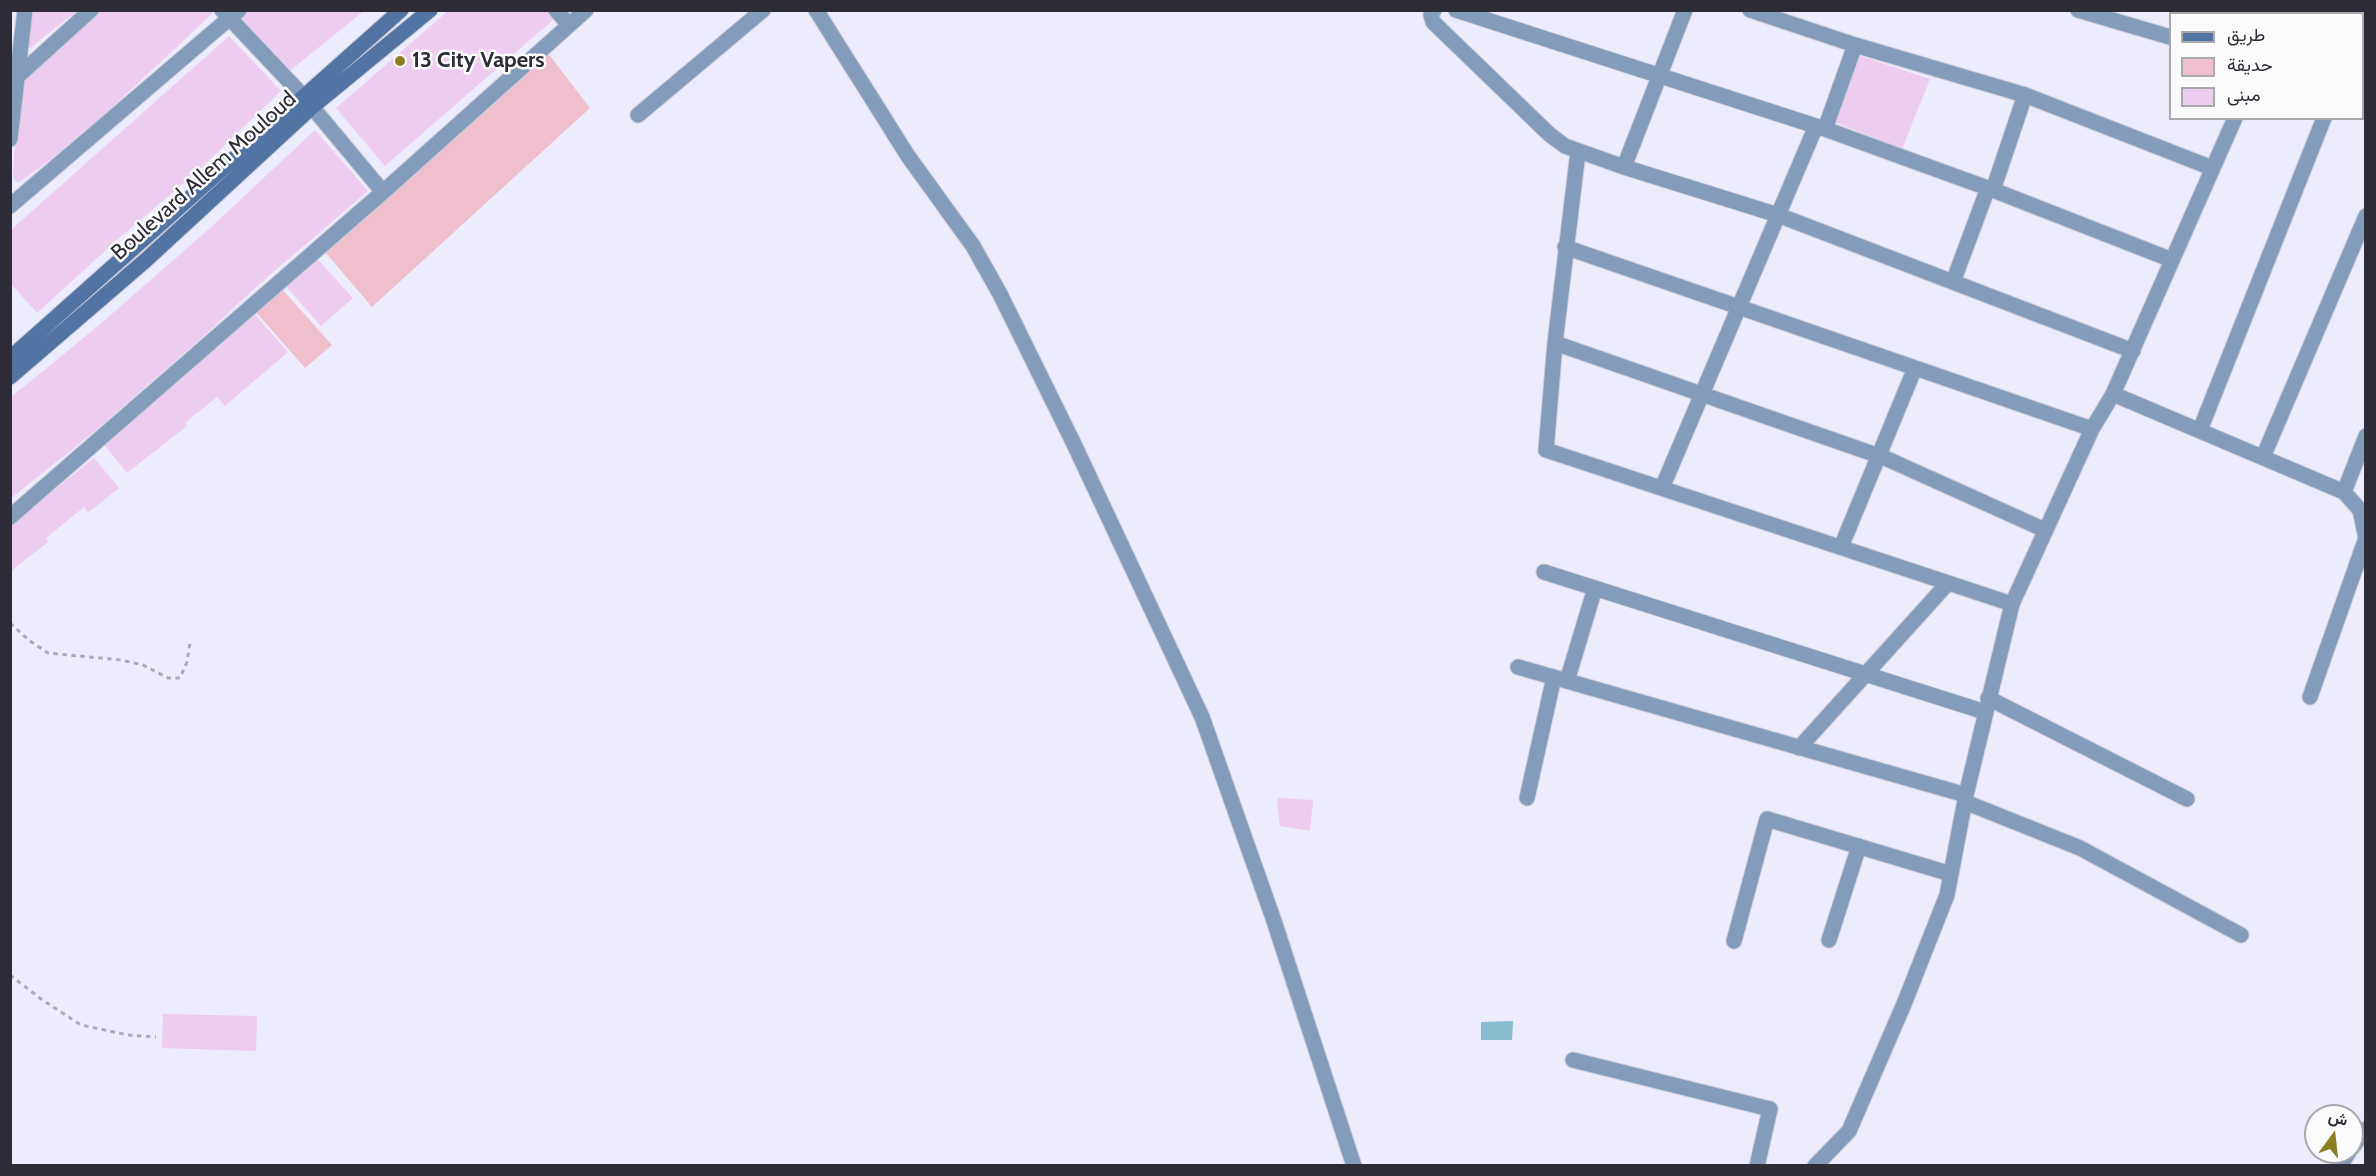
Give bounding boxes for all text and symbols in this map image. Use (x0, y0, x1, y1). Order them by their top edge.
legend (2169, 12, 2364, 120)
text: طريق (2227, 24, 2265, 46)
place label: 13 City Vapers (412, 48, 545, 74)
marker: 13 City Vapers (393, 54, 407, 68)
text: حديقة (2227, 54, 2273, 76)
text: مبنى (2227, 84, 2261, 106)
street label: Boulevard Allem Mouloud (106, 86, 302, 266)
north arrow (2304, 1104, 2364, 1164)
text: ش (2327, 1106, 2350, 1130)

